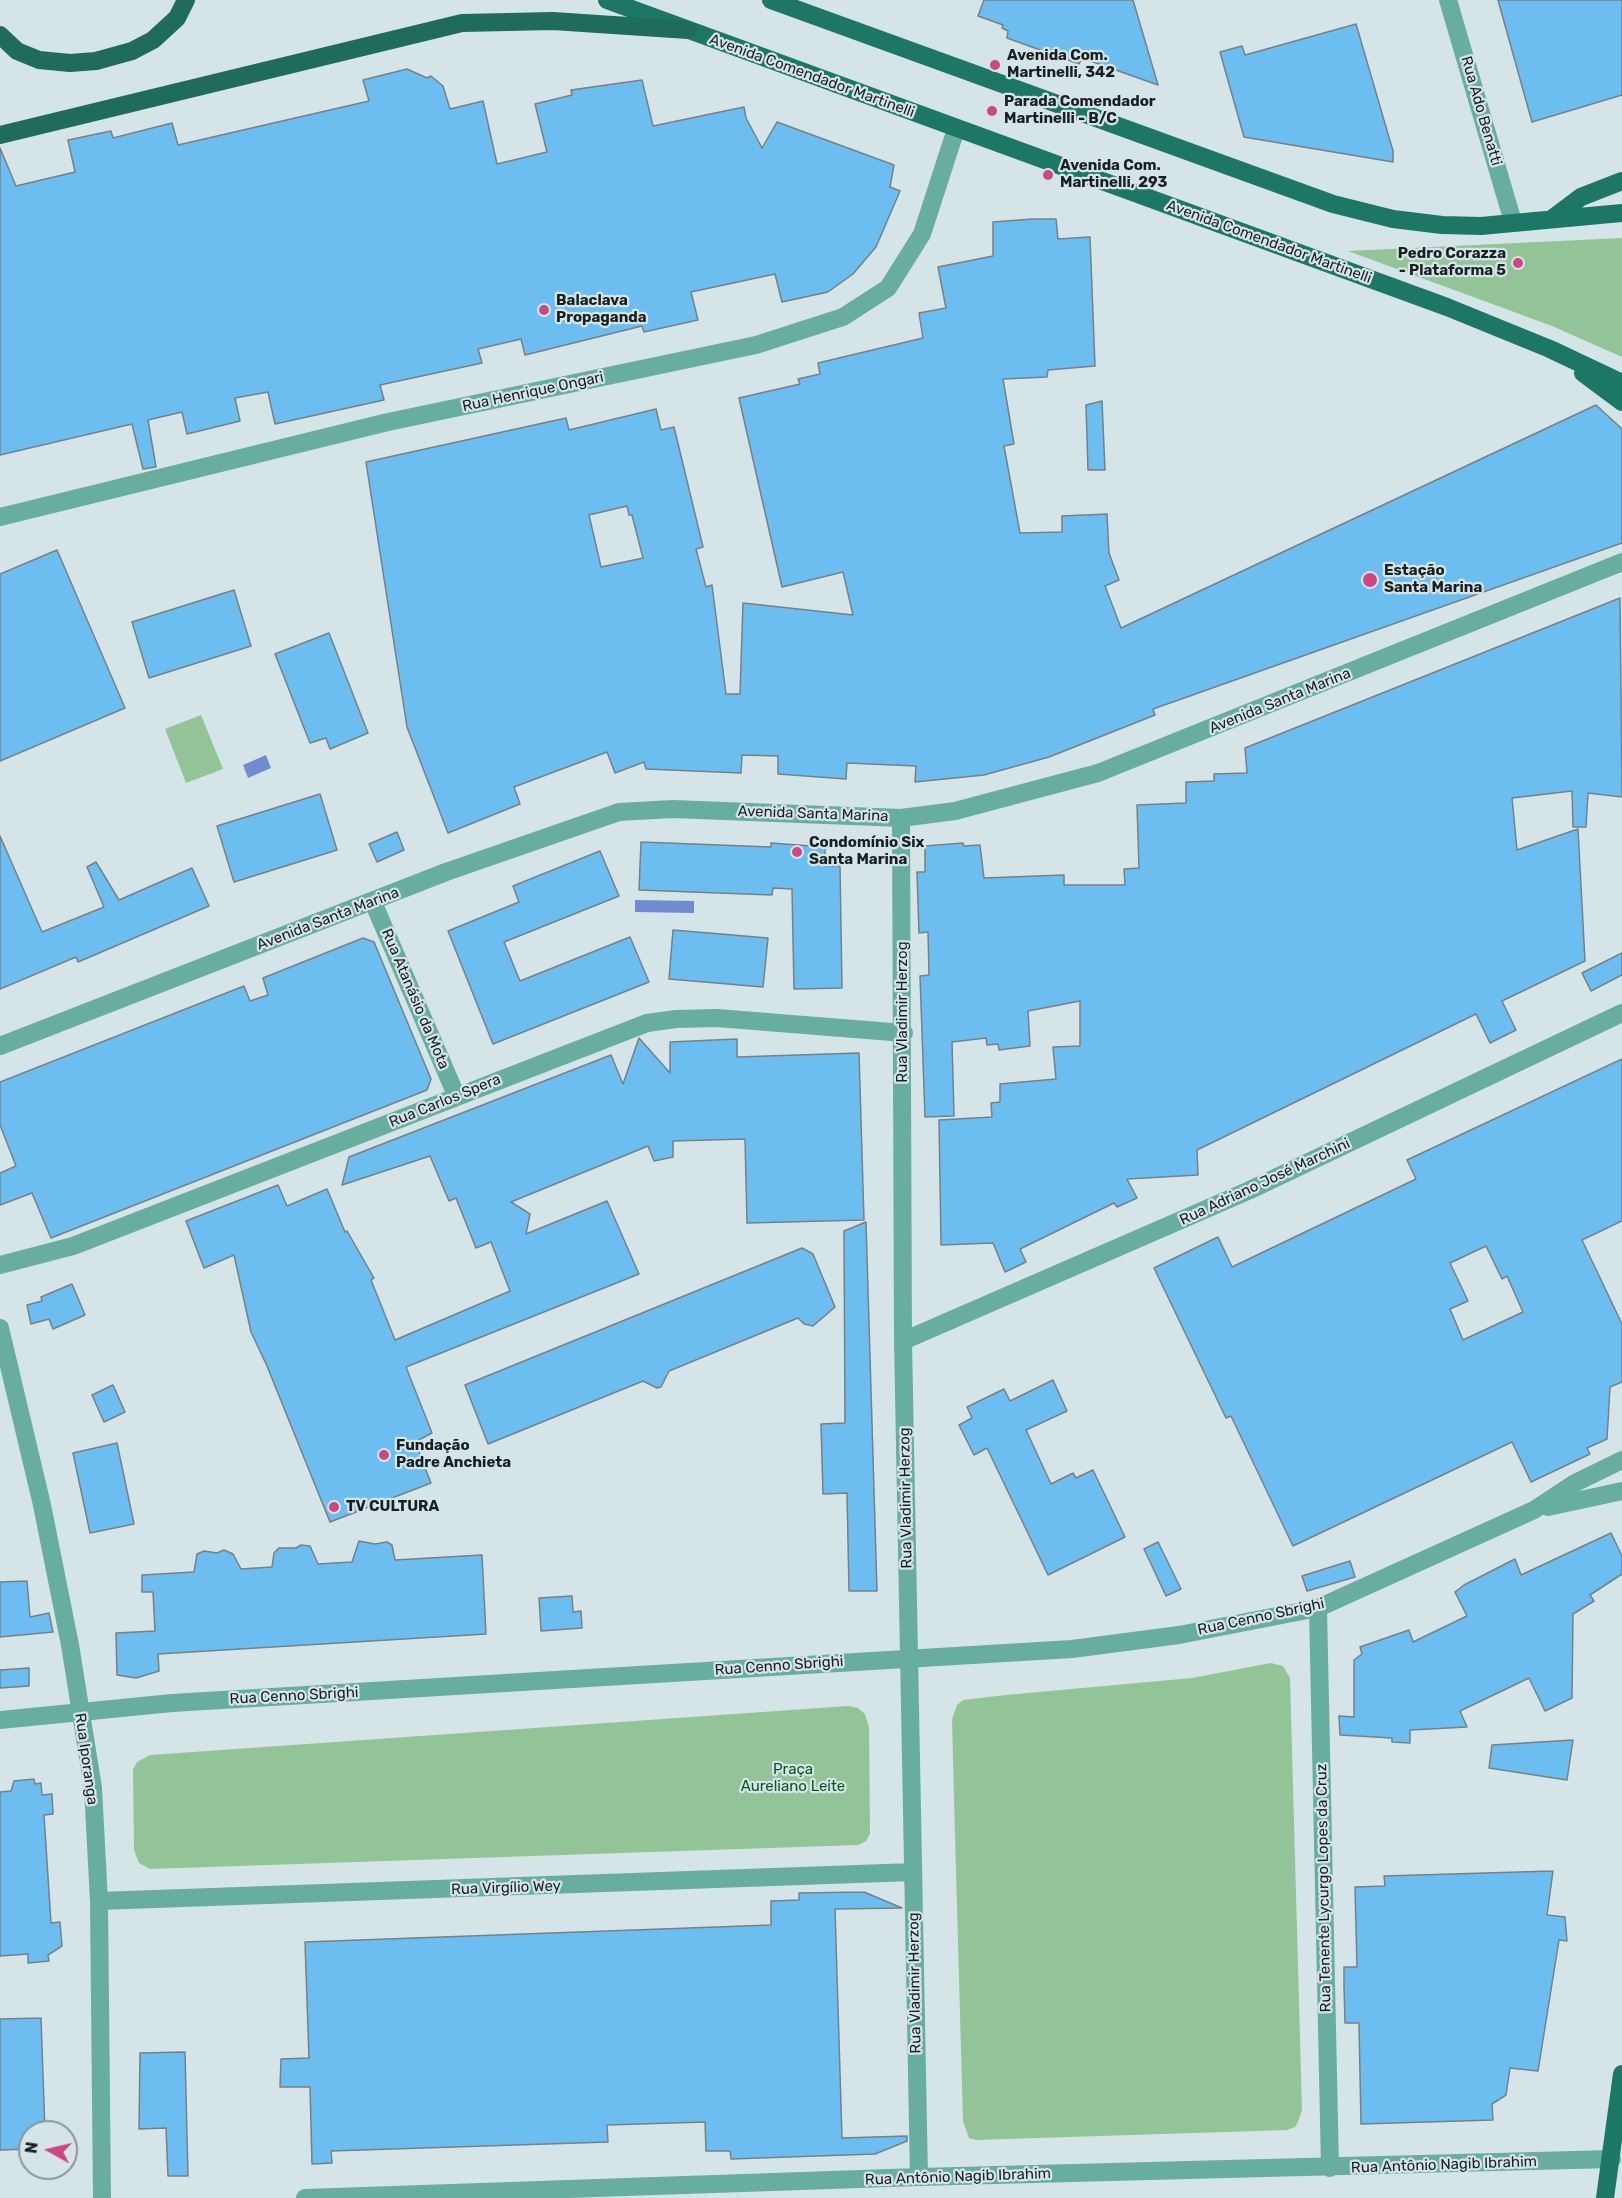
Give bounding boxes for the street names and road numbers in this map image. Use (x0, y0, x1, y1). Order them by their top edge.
street label: Avenida Comendador Martinelli (707, 30, 917, 122)
street label: Rua Ado Benatti (1457, 54, 1505, 168)
street label: Avenida Comendador Martinelli (1164, 196, 1374, 288)
street label: Rua Henrique Ongari (461, 368, 605, 416)
street label: Avenida Santa Marina (1207, 664, 1353, 738)
street label: Avenida Santa Marina (737, 802, 889, 826)
street label: Avenida Santa Marina (254, 884, 402, 954)
street label: Rua Atanásio da Mota (377, 926, 453, 1072)
street label: Rua Vladimir Herzog (894, 941, 912, 1083)
street label: Rua Carlos Spera (387, 1070, 503, 1132)
street label: Rua Adriano José Marchini (1177, 1135, 1353, 1229)
street label: Rua Vladimir Herzog (896, 1427, 916, 1569)
street label: Rua Cenno Sbrighi (1196, 1595, 1326, 1639)
street label: Rua Cenno Sbrighi (714, 1653, 844, 1679)
street label: Rua Cenno Sbrighi (229, 1684, 359, 1708)
street label: Rua Iporanga (71, 1712, 101, 1806)
street label: Rua Tenente Lycurgo Lopes da Cruz (1313, 1763, 1335, 2013)
street label: Rua Virgílio Wey (451, 1877, 561, 1899)
street label: Rua Vladimir Herzog (905, 1912, 925, 2054)
street label: Rua Antônio Nagib Ibrahim (1351, 2153, 1537, 2177)
street label: Rua Antônio Nagib Ibrahim (865, 2165, 1051, 2189)

